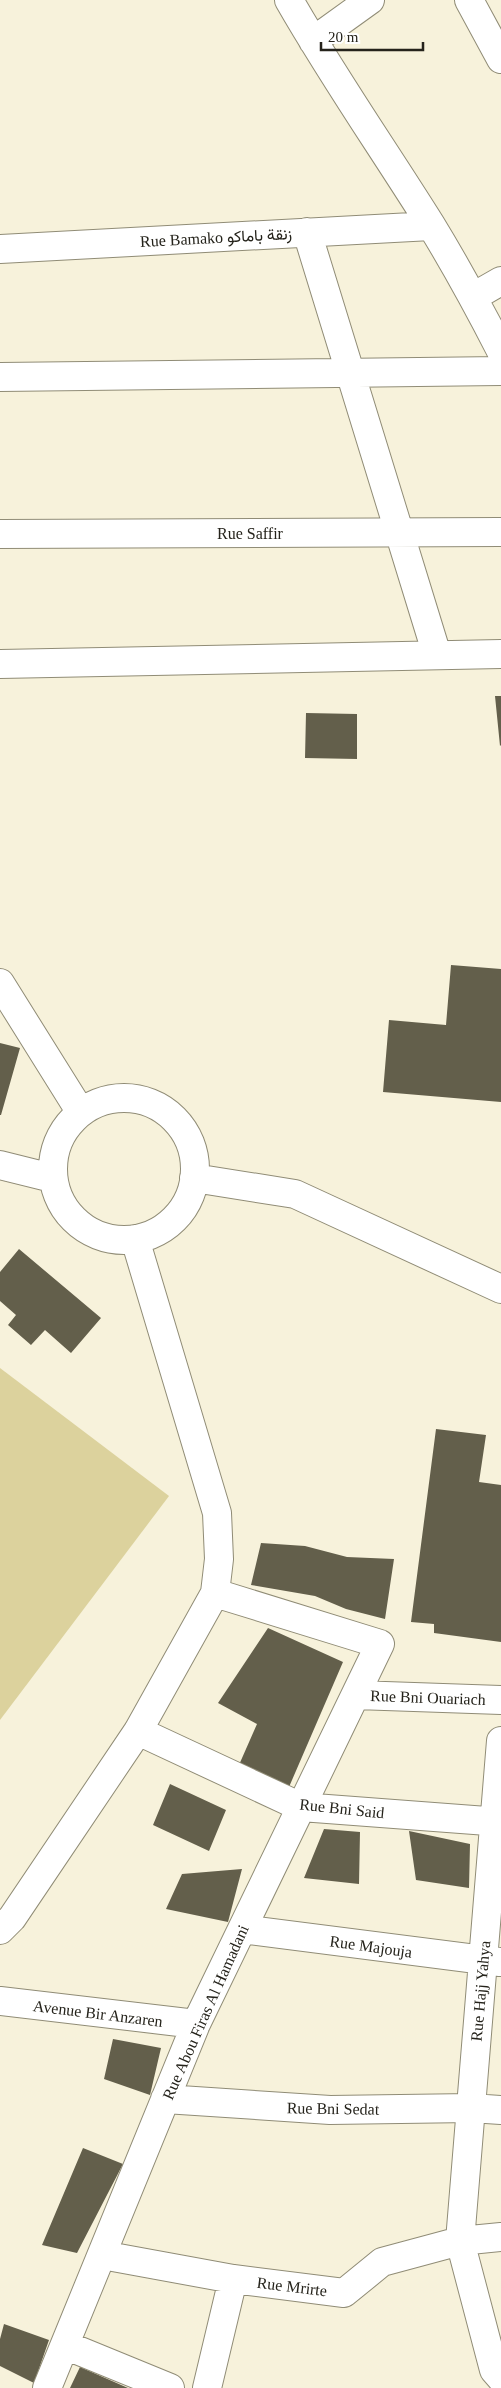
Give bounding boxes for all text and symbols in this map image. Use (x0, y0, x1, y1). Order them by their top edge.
scale bar (321, 20, 424, 52)
text: 20 m (328, 29, 359, 45)
street label: Rue Bamako زنقة باماكو (140, 225, 293, 252)
street label: Rue Saffir (217, 525, 284, 542)
street label: Rue Bni Ouariach (370, 1687, 486, 1708)
street label: Rue Bni Said (299, 1796, 385, 1821)
street label: Rue Abou Firas Al Hamadani (159, 1922, 252, 2102)
street label: Rue Majouja (328, 1932, 413, 1962)
street label: Rue Hajj Yahya (468, 1940, 494, 2042)
street label: Avenue Bir Anzaren (32, 1997, 164, 2030)
street label: Rue Bni Sedat (287, 2099, 380, 2118)
street label: Rue Mrirte (256, 2274, 328, 2299)

